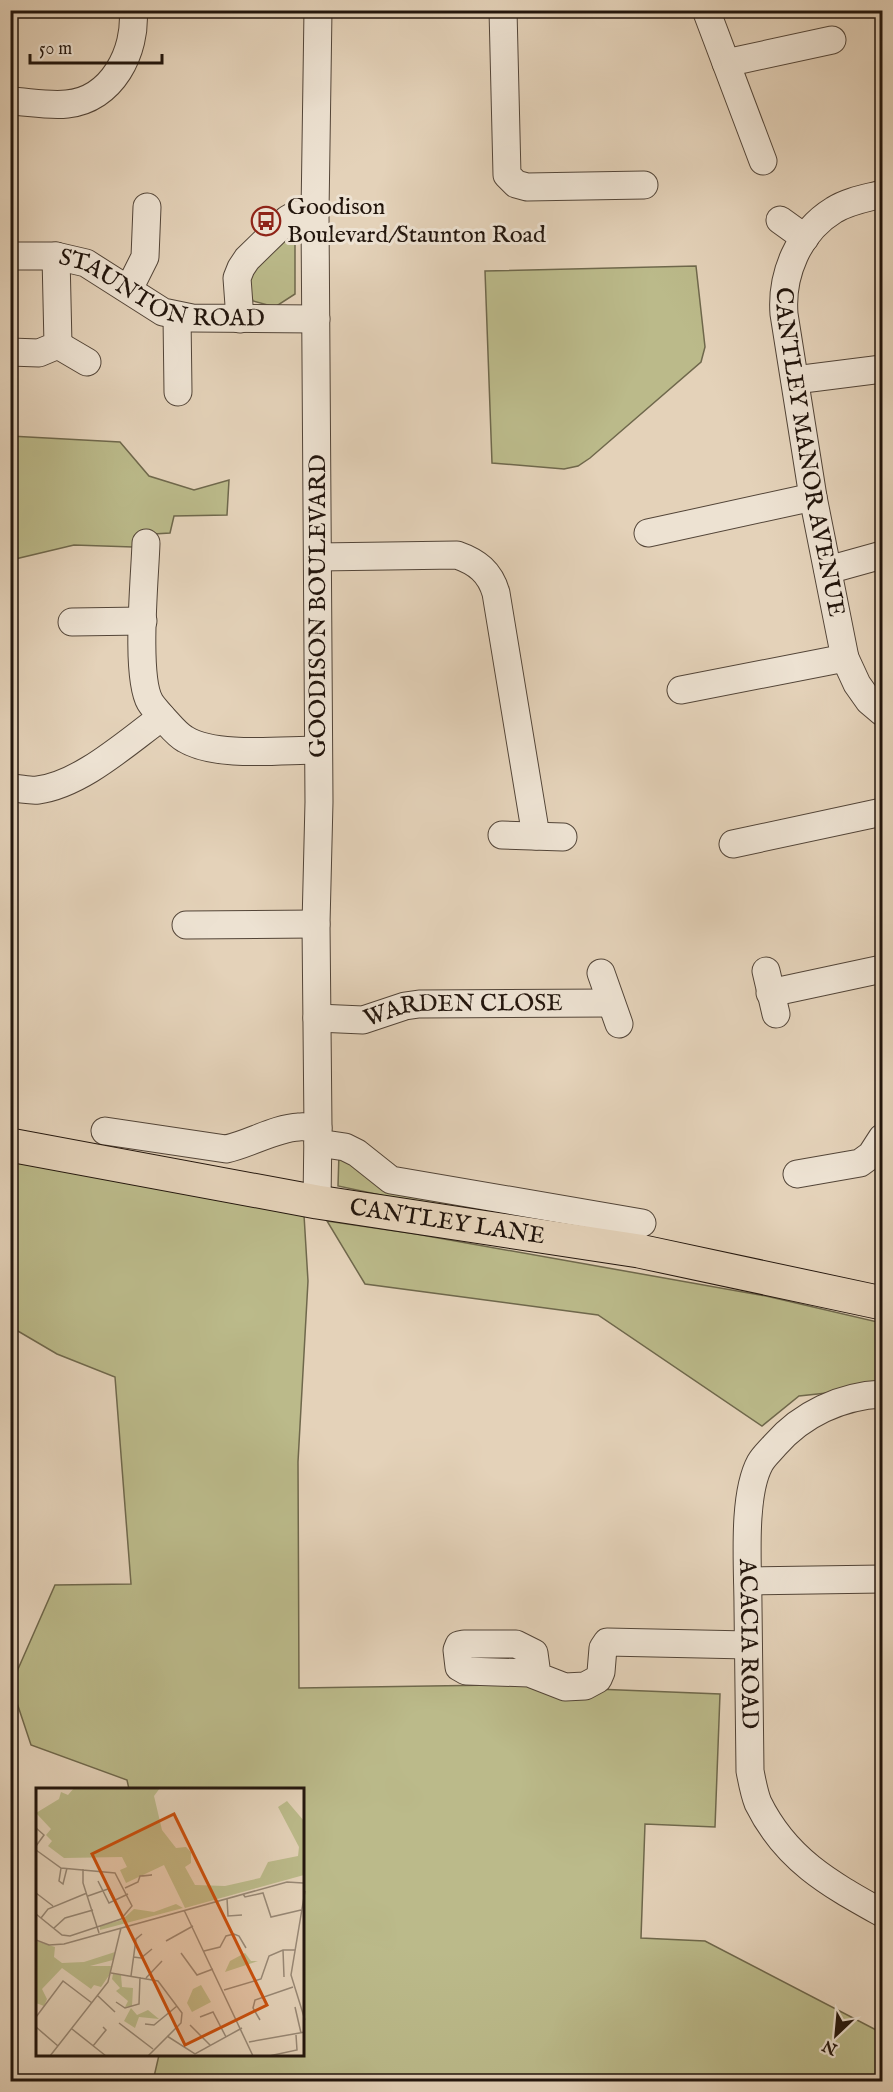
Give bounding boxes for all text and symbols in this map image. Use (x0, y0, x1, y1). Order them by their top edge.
scale bar (30, 27, 162, 65)
text: 50 m (39, 38, 72, 61)
place label: Goodison Boulevard/Staunton Road (287, 192, 546, 251)
bus stop icon: Goodison Boulevard/Staunton Road (250, 205, 282, 237)
street label: STAUNTON ROAD (56, 242, 265, 334)
street label: CANTLEY MANOR AVENUE (768, 286, 852, 619)
street label: GOODISON BOULEVARD (303, 454, 334, 758)
street label: WARDEN CLOSE (360, 988, 563, 1034)
street label: CANTLEY LANE (347, 1192, 547, 1252)
street label: ACACIA ROAD (732, 1558, 765, 1729)
inset map (36, 1788, 304, 2056)
north arrow (806, 2005, 866, 2065)
text: N (820, 2035, 842, 2059)

